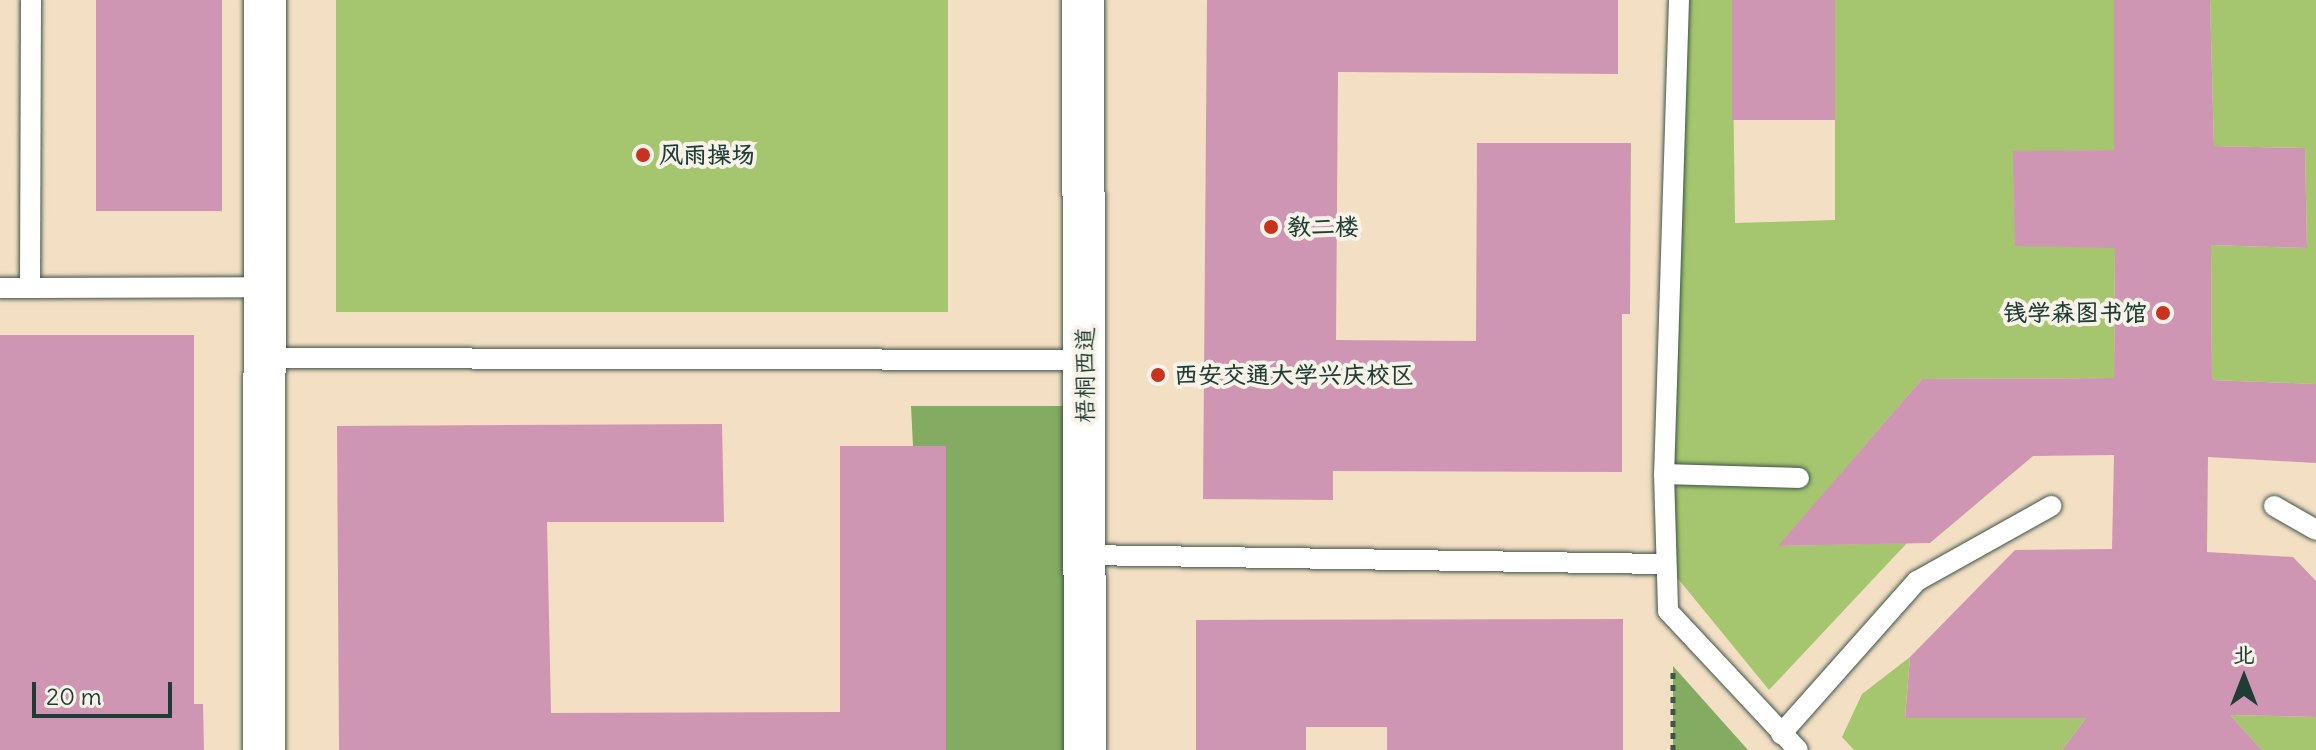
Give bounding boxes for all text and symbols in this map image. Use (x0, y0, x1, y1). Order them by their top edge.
place label: 风雨操场 (659, 141, 755, 169)
marker: 风雨操场 (634, 146, 652, 164)
place label: 教二楼 (1287, 213, 1359, 241)
marker: 教二楼 (1262, 218, 1280, 236)
place label: 钱学森图书馆 (2003, 299, 2147, 327)
marker: 钱学森图书馆 (2154, 304, 2172, 322)
street label: 梧桐西道 (1071, 327, 1099, 423)
place label: 西安交通大学兴庆校区 (1174, 361, 1414, 389)
marker: 西安交通大学兴庆校区 (1149, 366, 1167, 384)
north arrow (2204, 638, 2284, 718)
text: 北 (2233, 640, 2255, 668)
scale bar (36, 666, 176, 716)
text: 20 m (46, 681, 102, 711)

